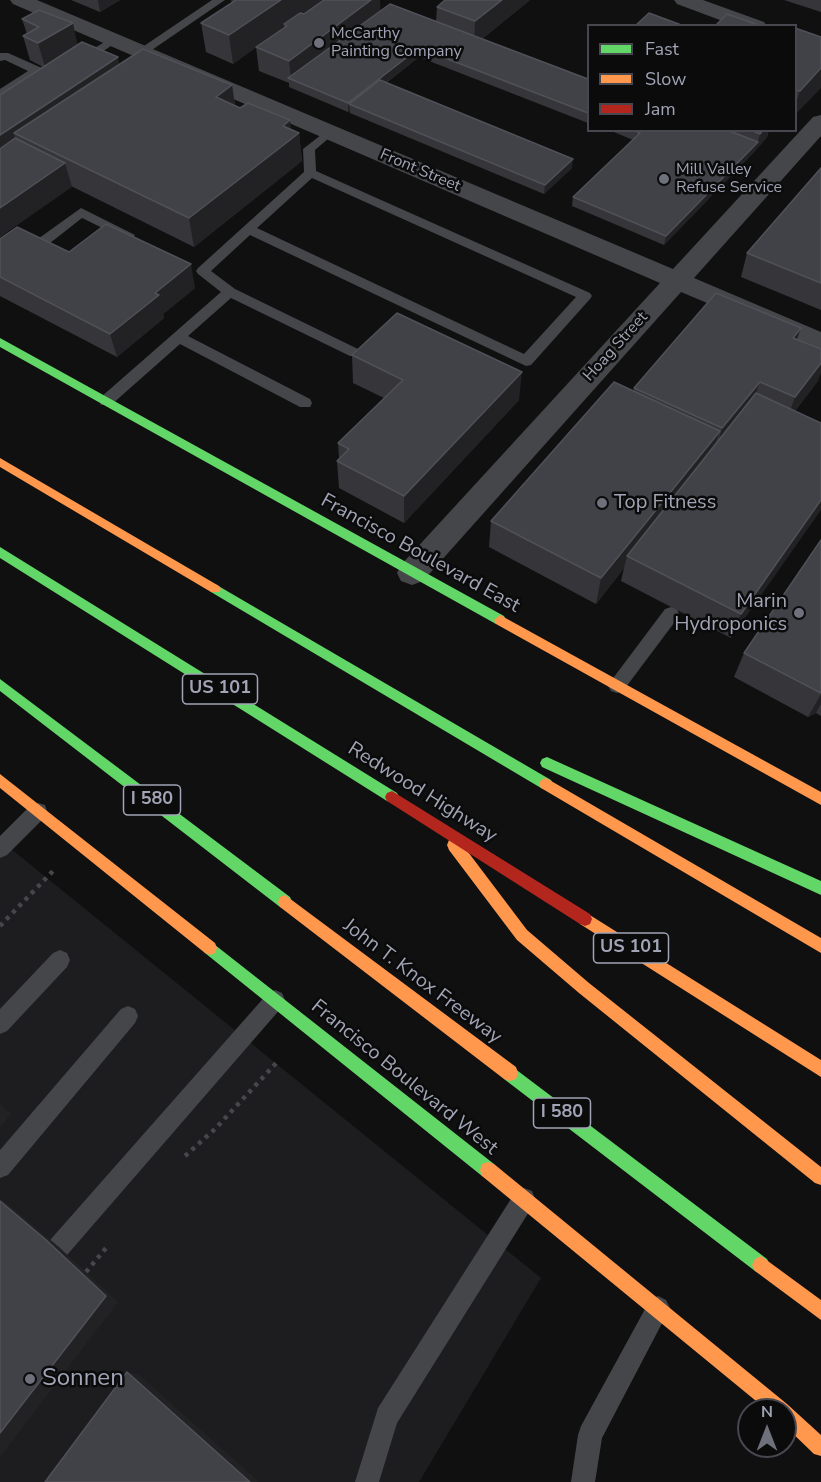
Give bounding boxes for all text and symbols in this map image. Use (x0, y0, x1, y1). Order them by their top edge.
place label: McCarthy Painting Company (331, 24, 462, 62)
legend (587, 24, 797, 132)
marker: McCarthy Painting Company (312, 36, 326, 50)
text: Fast (645, 37, 679, 61)
text: Slow (645, 67, 686, 91)
text: Jam (645, 97, 676, 121)
street label: Front Street (377, 145, 463, 197)
place label: Mill Valley Refuse Service (676, 160, 782, 198)
marker: Mill Valley Refuse Service (657, 172, 671, 186)
street label: Hoag Street (580, 308, 652, 386)
street label: Francisco Boulevard East (316, 489, 524, 619)
place label: Top Fitness (614, 491, 716, 515)
marker: Top Fitness (595, 496, 609, 510)
place label: Marin Hydroponics (674, 590, 787, 637)
marker: Marin Hydroponics (792, 606, 806, 620)
road number: US 101 (182, 674, 258, 704)
street label: Redwood Highway (343, 737, 501, 849)
road number: I 580 (124, 785, 180, 815)
street label: John T. Knox Freeway (338, 914, 506, 1050)
road number: US 101 (594, 933, 668, 963)
street label: Francisco Boulevard West (306, 995, 502, 1161)
road number: I 580 (534, 1098, 590, 1128)
place label: Sonnen (42, 1365, 124, 1393)
marker: Sonnen (23, 1372, 37, 1386)
north arrow (737, 1398, 797, 1458)
text: N (761, 1401, 773, 1423)

